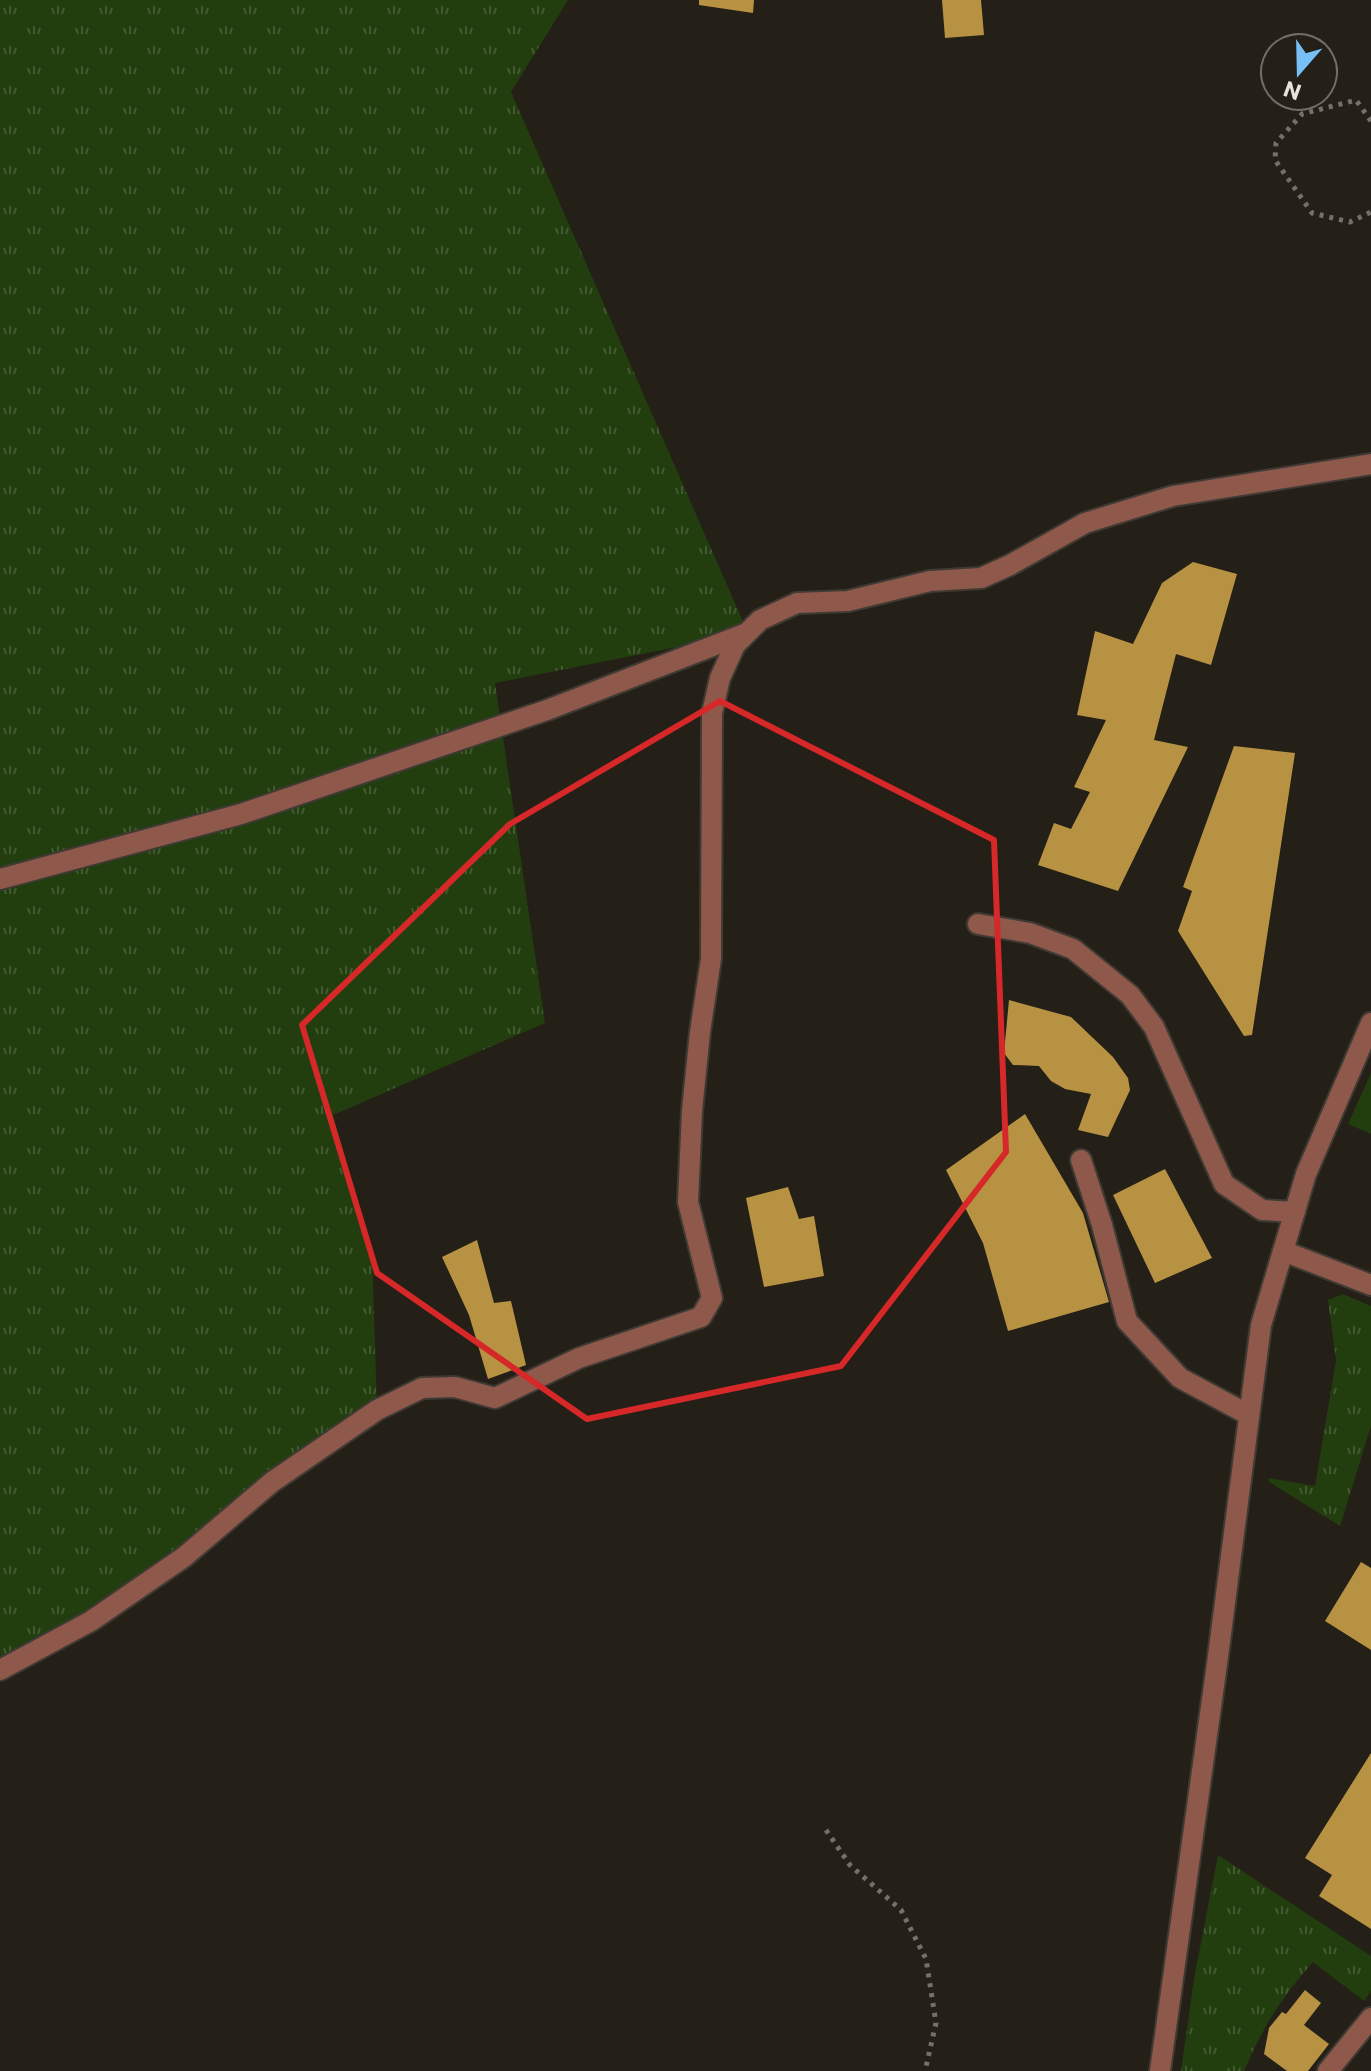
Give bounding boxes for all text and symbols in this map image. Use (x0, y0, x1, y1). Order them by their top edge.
north arrow (1259, 32, 1339, 112)
text: N (1280, 76, 1304, 107)

